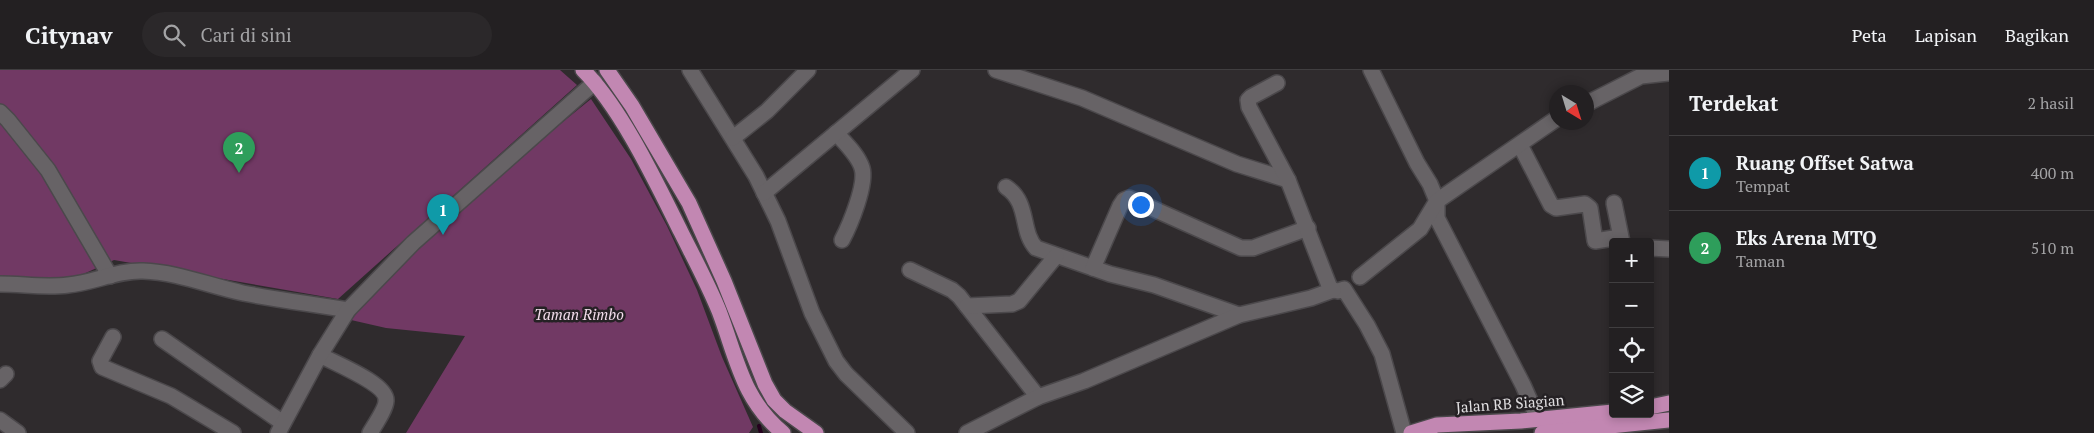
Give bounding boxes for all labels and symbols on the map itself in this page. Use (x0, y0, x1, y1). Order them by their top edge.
north arrow (1549, 85, 1594, 130)
pin: 2 (223, 132, 255, 173)
your location (1128, 192, 1154, 218)
pin: 1 (427, 194, 459, 235)
park label: Taman Rimbo (534, 304, 624, 324)
street label: Jalan RB Siagian (1455, 389, 1565, 417)

